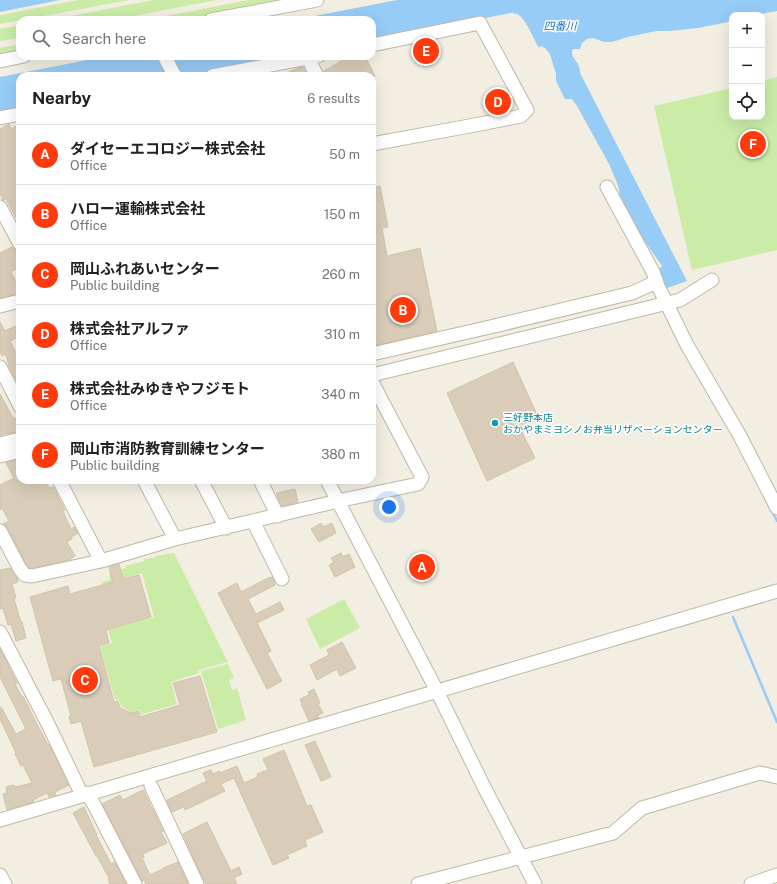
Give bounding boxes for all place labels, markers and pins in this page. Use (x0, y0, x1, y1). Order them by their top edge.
pin: E (413, 36, 439, 66)
pin: D (485, 87, 511, 117)
pin: F (740, 129, 766, 159)
pin: B (390, 295, 416, 325)
place label: 三好野本店 おかやまミヨシノお弁当リザベーションセンター (503, 411, 723, 435)
marker: 三好野本店 おかやまミヨシノお弁当リザベーションセンター (490, 418, 500, 428)
pin: A (409, 552, 435, 582)
pin: C (72, 665, 98, 695)

